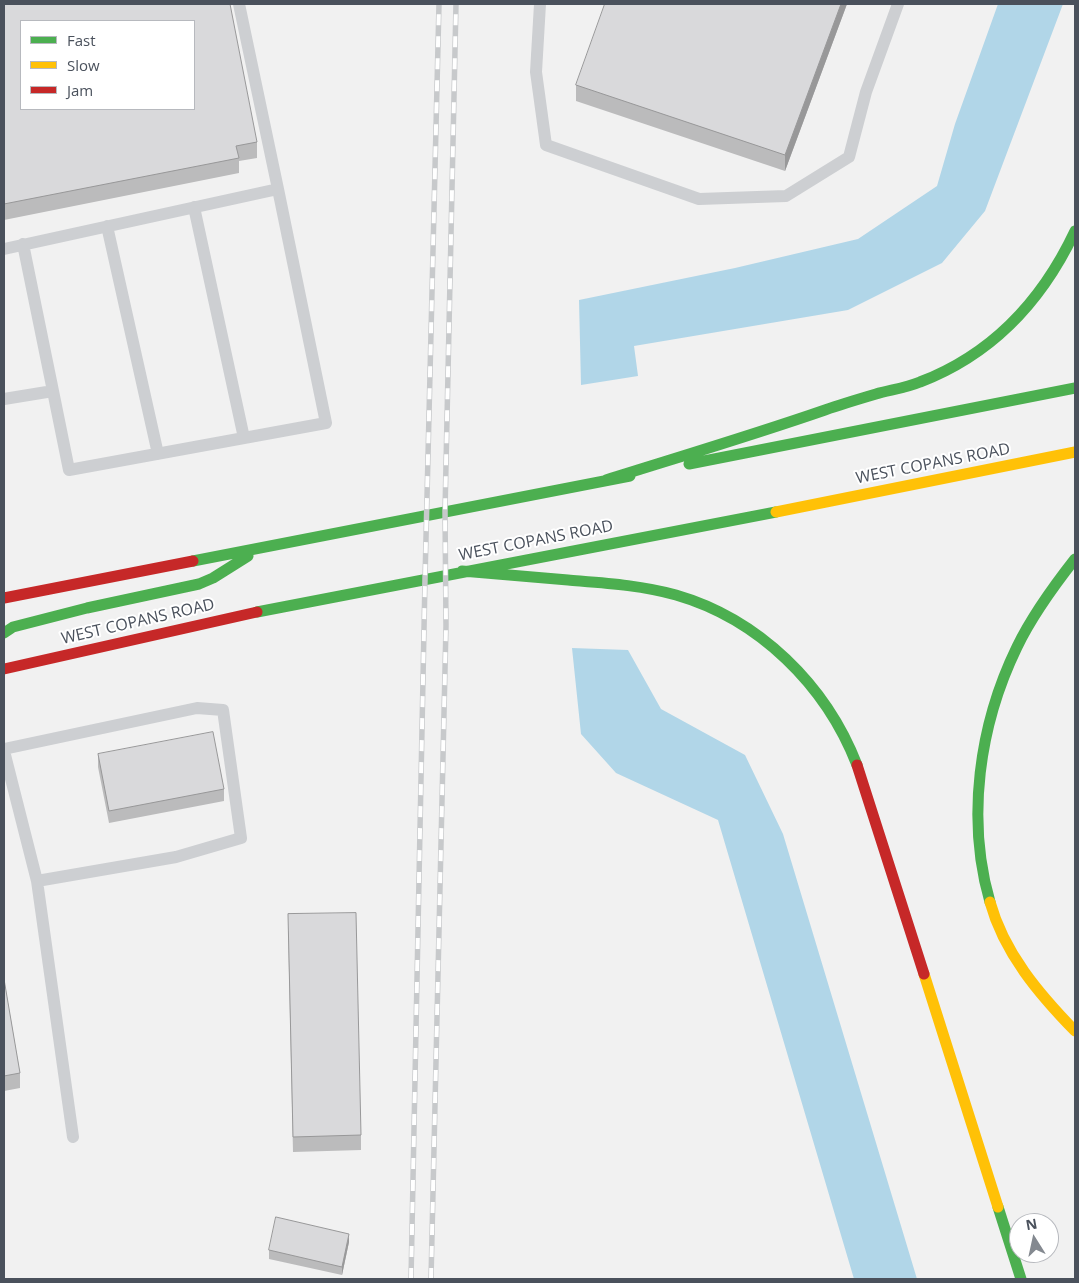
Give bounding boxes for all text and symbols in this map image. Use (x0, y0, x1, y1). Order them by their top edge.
legend (20, 20, 195, 110)
text: Fast (67, 30, 96, 50)
text: Slow (67, 55, 100, 75)
text: Jam (67, 80, 93, 100)
street label: WEST COPANS ROAD (854, 440, 1012, 488)
street label: WEST COPANS ROAD (457, 517, 615, 565)
street label: WEST COPANS ROAD (60, 595, 216, 649)
north arrow (1009, 1213, 1059, 1263)
text: N (1024, 1213, 1039, 1234)

